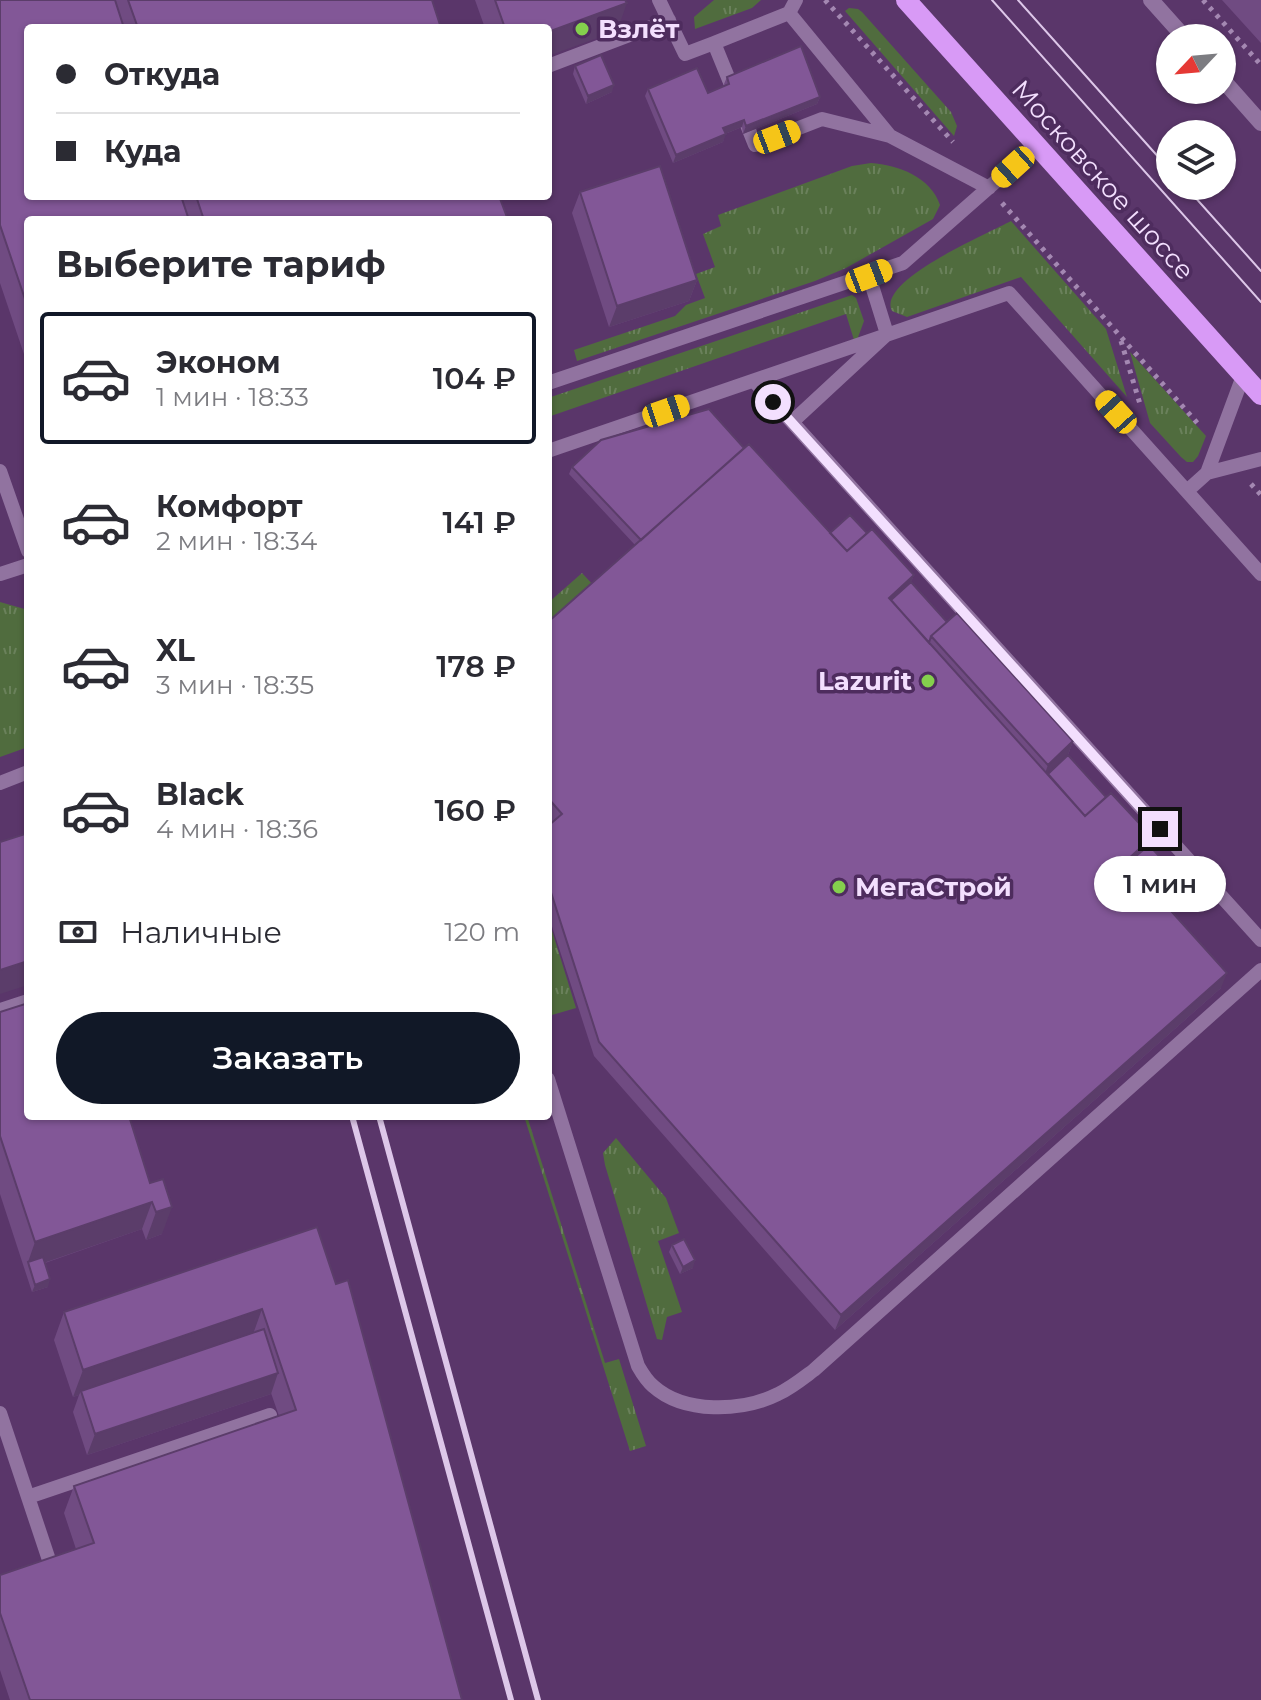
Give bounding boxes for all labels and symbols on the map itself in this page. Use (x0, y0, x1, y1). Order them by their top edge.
place label: Взлёт (598, 13, 680, 45)
marker: Взлёт (573, 20, 591, 38)
north arrow (1156, 24, 1236, 104)
street label: Московское шоссе (1005, 74, 1201, 286)
car (750, 117, 804, 157)
car (987, 142, 1039, 192)
car (842, 256, 896, 296)
route start (755, 384, 791, 420)
car (1091, 386, 1141, 438)
car (639, 392, 693, 430)
place label: Lazurit (818, 665, 912, 697)
marker: Lazurit (919, 672, 937, 690)
route end (1142, 811, 1178, 847)
callout: 1 мин (1094, 857, 1226, 913)
place label: МегаСтрой (855, 871, 1012, 903)
marker: МегаСтрой (830, 878, 848, 896)

